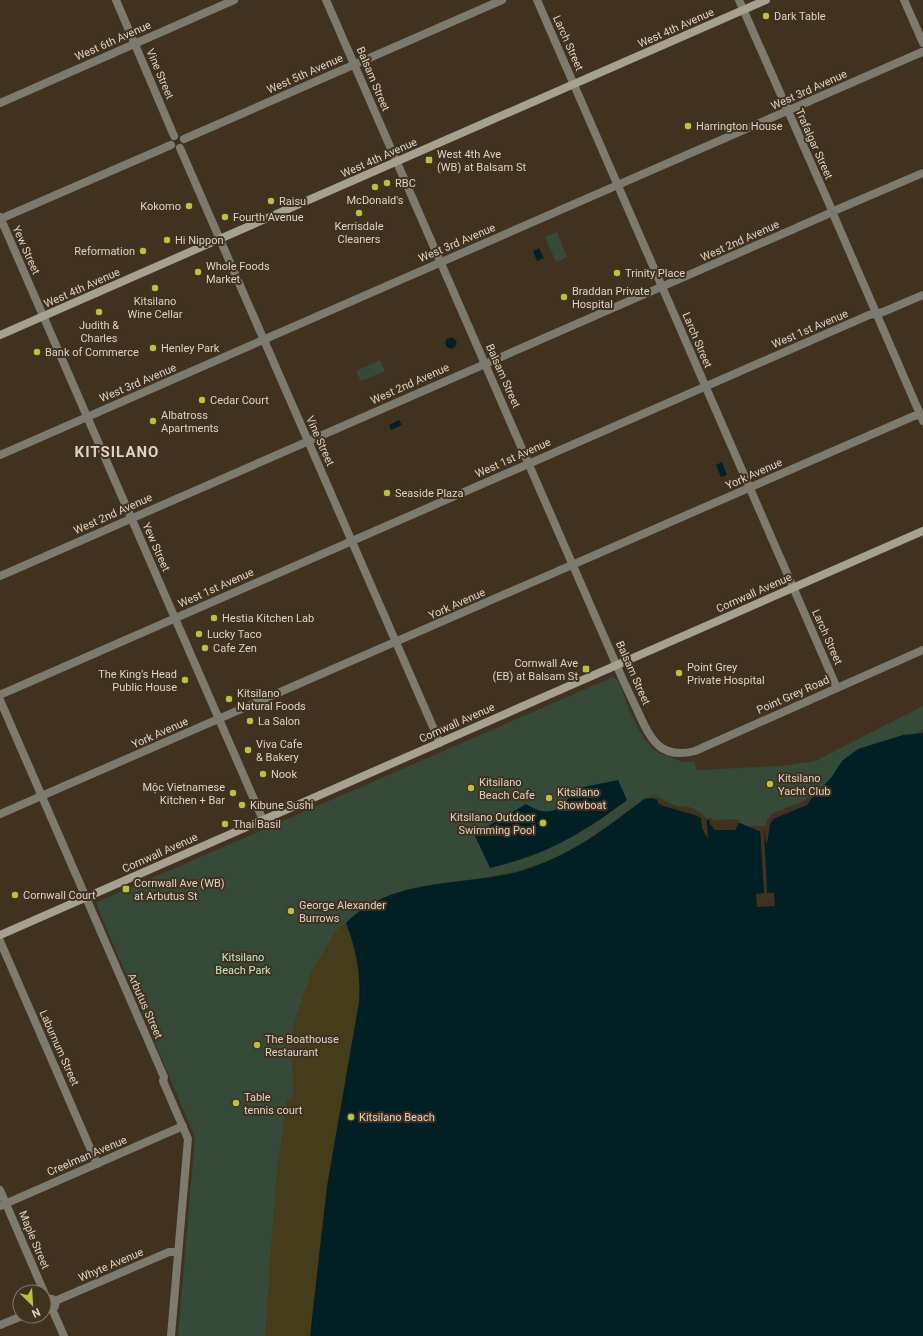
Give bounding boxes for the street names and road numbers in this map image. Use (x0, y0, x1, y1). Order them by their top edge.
street label: West 4th Avenue (636, 5, 716, 51)
street label: Larch Street (550, 13, 586, 73)
street label: West 6th Avenue (73, 18, 153, 64)
street label: Balsam Street (354, 45, 393, 113)
street label: Vine Street (144, 47, 177, 101)
street label: West 5th Avenue (265, 51, 345, 97)
street label: West 3rd Avenue (769, 67, 849, 113)
street label: Trafalgar Street (793, 107, 836, 182)
street label: West 4th Avenue (339, 135, 419, 181)
street label: West 2nd Avenue (699, 218, 781, 264)
street label: West 3rd Avenue (417, 221, 497, 265)
street label: Yew Street (9, 224, 43, 277)
street label: West 4th Avenue (42, 265, 122, 311)
street label: West 1st Avenue (770, 307, 850, 351)
street label: Larch Street (679, 310, 715, 370)
street label: Balsam Street (483, 342, 523, 410)
street label: West 3rd Avenue (98, 361, 178, 405)
street label: West 2nd Avenue (369, 361, 451, 407)
street label: Vine Street (303, 414, 337, 468)
street label: West 1st Avenue (473, 435, 553, 481)
street label: York Avenue (724, 456, 784, 492)
street label: West 2nd Avenue (72, 491, 154, 537)
street label: Yew Street (139, 521, 173, 574)
street label: West 1st Avenue (176, 565, 256, 611)
street label: Cornwall Avenue (714, 570, 794, 616)
street label: York Avenue (427, 586, 487, 622)
street label: Larch Street (809, 607, 845, 667)
street label: Balsam Street (613, 639, 653, 707)
street label: Point Grey Road (755, 673, 831, 717)
street label: Cornwall Avenue (417, 700, 497, 746)
street label: York Avenue (130, 715, 190, 751)
street label: Cornwall Avenue (120, 830, 200, 876)
street label: Arbutus Street (125, 971, 165, 1041)
street label: Laburnum Street (37, 1008, 82, 1088)
street label: Creelman Avenue (45, 1133, 129, 1179)
street label: Maple Street (16, 1209, 52, 1271)
street label: Whyte Avenue (77, 1245, 146, 1284)

